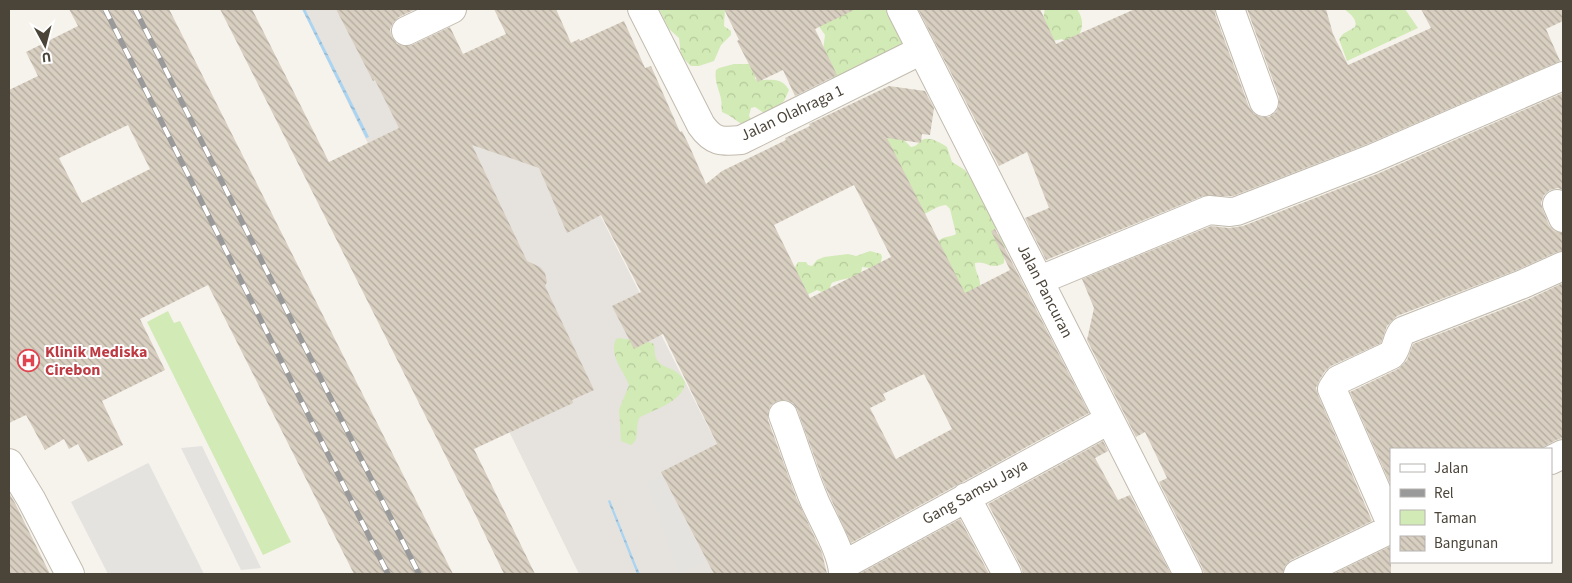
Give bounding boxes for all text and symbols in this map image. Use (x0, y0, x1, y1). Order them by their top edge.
north arrow (20, 20, 70, 70)
text: U (41, 46, 52, 67)
street label: Jalan Olahraga 1 (737, 79, 847, 147)
street label: Jalan Pancuran (1012, 240, 1078, 342)
place label: Klinik Mediska Cirebon (45, 341, 148, 381)
hospital icon: Klinik Mediska Cirebon (17, 349, 41, 373)
legend (1390, 448, 1552, 563)
street label: Gang Samsu Jaya (918, 454, 1032, 530)
text: Jalan (1434, 458, 1468, 479)
text: Rel (1434, 483, 1454, 504)
text: Taman (1434, 508, 1477, 529)
text: Bangunan (1434, 533, 1498, 554)

